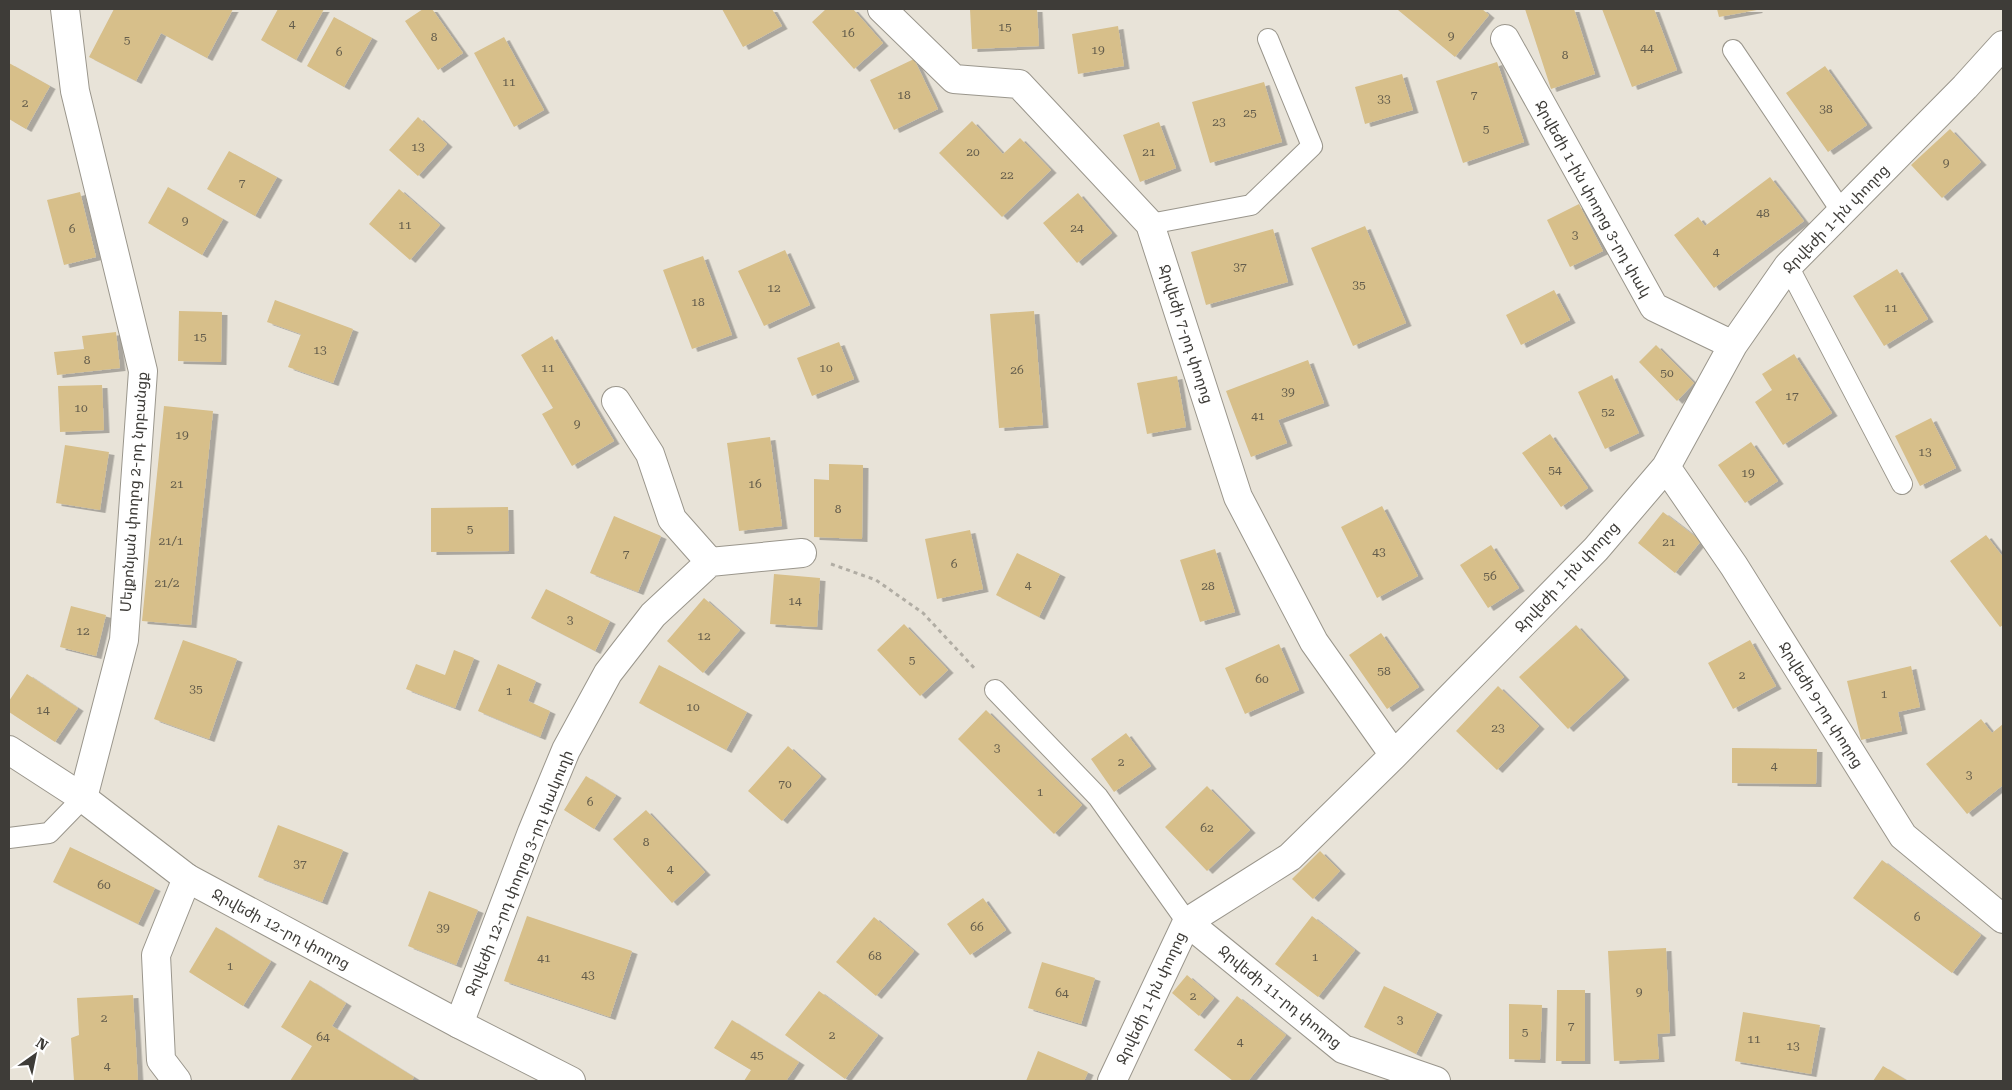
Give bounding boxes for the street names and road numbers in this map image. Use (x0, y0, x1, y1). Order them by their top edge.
street label: Ջրվեժի 1-ին փողոց 3-րդ փակ (1531, 97, 1655, 301)
street label: Ջրվեժի 1-ին փողոց (1779, 161, 1893, 277)
street label: Ջրվեժի 7-րդ փողոց (1155, 262, 1217, 406)
street label: Մելքոնյան փողոց 2-րդ նրբանցք (117, 371, 151, 613)
street label: Ջրվեժի 1-ին փողոց (1511, 518, 1623, 636)
street label: Ջրվեժի 9-րդ փողոց (1775, 639, 1867, 771)
street label: Ջրվեժի 12-րդ փողոց 3-րդ փակուղի (461, 748, 577, 998)
street label: Ջրվեժի 12-րդ փողոց (209, 885, 353, 973)
street label: Ջրվեժի 1-ին փողոց (1112, 929, 1190, 1067)
street label: Ջրվեժի 11-րդ փողոց (1215, 942, 1345, 1052)

